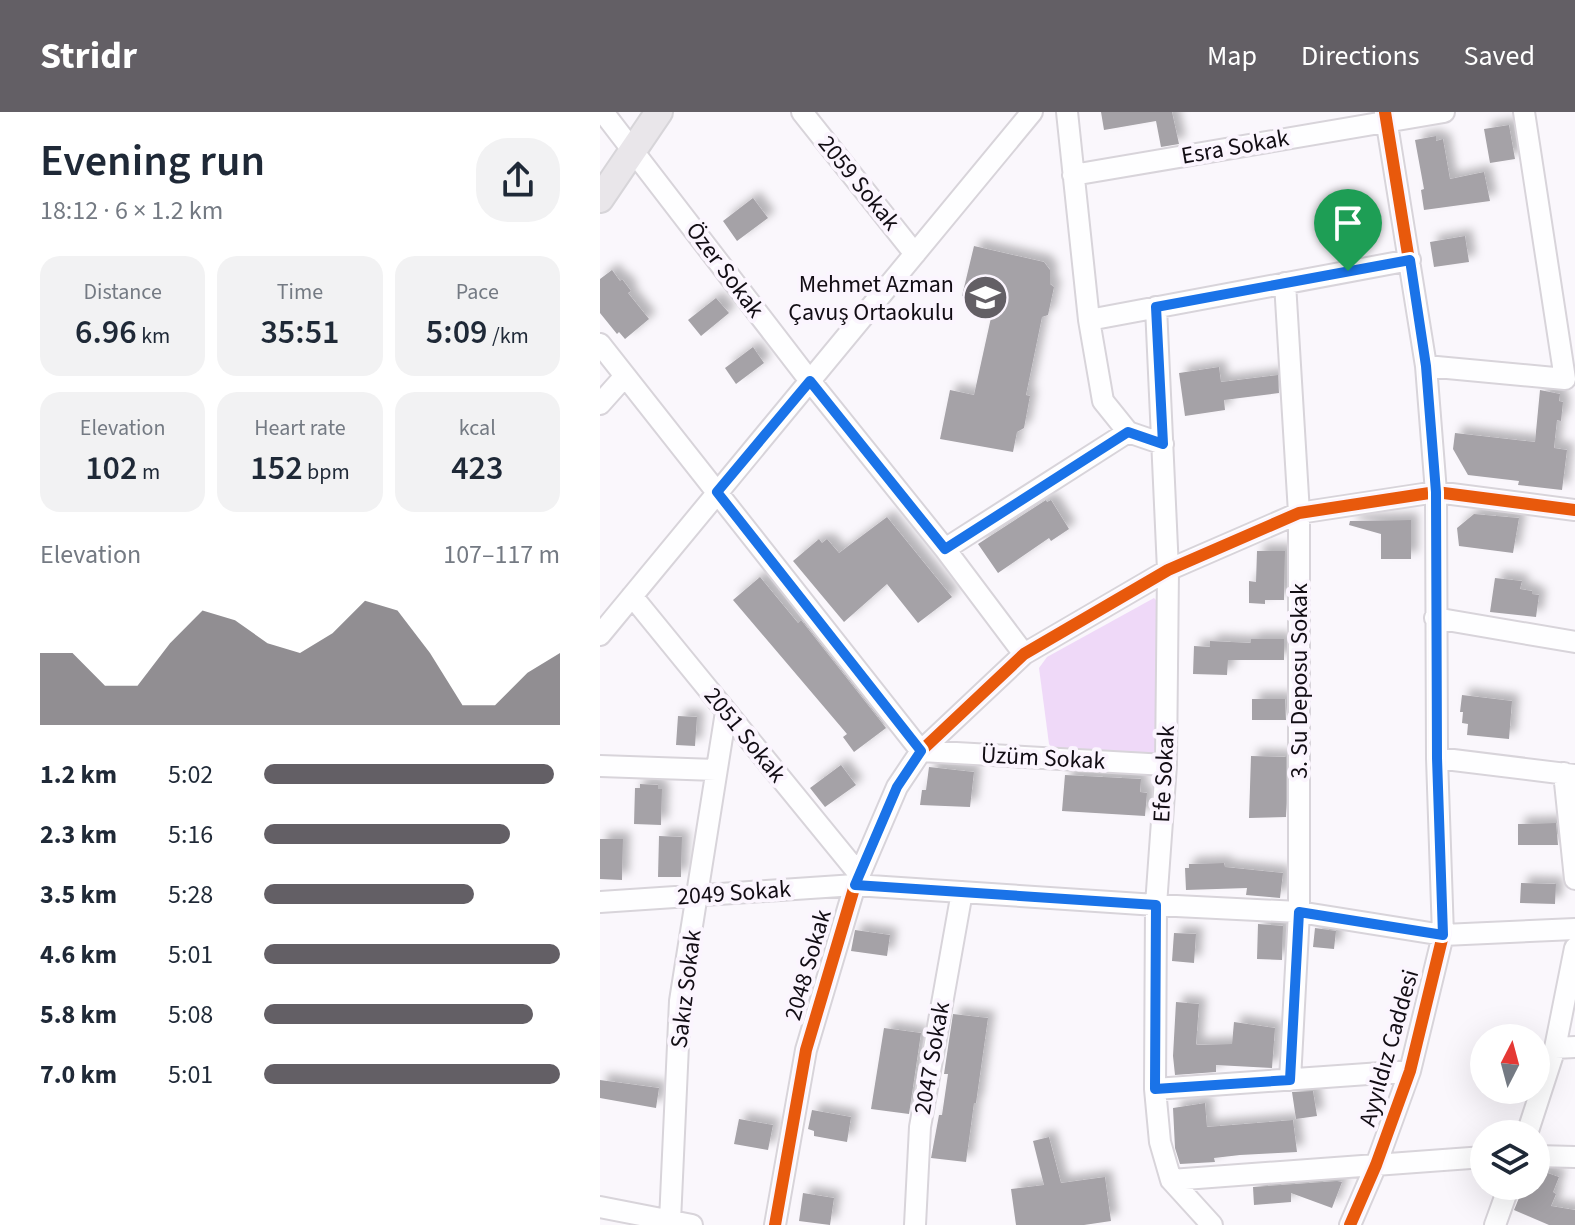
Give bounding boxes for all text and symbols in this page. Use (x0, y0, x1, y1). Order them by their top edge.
text: Stridr (40, 29, 137, 83)
text: Map (1207, 36, 1257, 76)
text: Directions (1301, 36, 1420, 76)
text: Saved (1464, 36, 1535, 76)
street label: Esra Sokak (1178, 120, 1292, 174)
street label: 2059 Sokak (810, 128, 909, 238)
text: Evening run (40, 130, 265, 193)
button: share (476, 138, 560, 222)
pin (1314, 189, 1382, 271)
text: 18:12 · 6 × 1.2 km (40, 192, 223, 229)
icon: arrive (1326, 201, 1370, 245)
street label: Özer Sokak (677, 215, 773, 325)
place label: Mehmet Azman Çavuş Ortaokulu (788, 267, 954, 330)
school or university icon: Mehmet Azman Çavuş Ortaokulu (961, 274, 1009, 322)
text: Distance (84, 276, 162, 308)
text: Time (277, 276, 323, 308)
text: Pace (456, 276, 499, 308)
text: 6.96 (75, 308, 137, 357)
text: 35:51 (260, 308, 340, 357)
text: 5:09 (426, 308, 488, 357)
text: km (137, 320, 170, 352)
text: /km (488, 320, 529, 352)
text: Elevation (80, 412, 166, 444)
text: Heart rate (254, 412, 346, 444)
text: kcal (459, 412, 496, 444)
text: 102 (85, 444, 138, 493)
text: 152 (250, 444, 303, 493)
text: 423 (451, 444, 503, 493)
text: m (138, 456, 160, 488)
text: bpm (303, 456, 350, 488)
text: Elevation (40, 536, 141, 573)
text: 107–117 m (443, 536, 560, 573)
street label: 3. Su Deposu Sokak (1282, 583, 1317, 779)
street label: 2051 Sokak (696, 680, 795, 790)
street label: Efe Sokak (1144, 724, 1184, 824)
street label: Üzüm Sokak (980, 737, 1106, 779)
text: 1.2 km (40, 756, 117, 793)
text: 5:02 (168, 756, 213, 793)
text: 2.3 km (40, 816, 117, 853)
text: 5:16 (168, 816, 213, 853)
street label: 2049 Sokak (676, 872, 792, 914)
text: 3.5 km (40, 876, 117, 913)
text: 5:28 (168, 876, 213, 913)
street label: 2048 Sokak (775, 905, 841, 1025)
street label: Sakız Sokak (661, 928, 711, 1050)
text: 4.6 km (40, 936, 117, 973)
text: 5:01 (168, 936, 213, 973)
street label: Ayyıldız Caddesi (1350, 965, 1428, 1131)
text: 5.8 km (40, 996, 117, 1033)
text: 5:08 (168, 996, 213, 1033)
street label: 2047 Sokak (905, 999, 959, 1117)
north arrow (1470, 1024, 1550, 1104)
map controls (1470, 1024, 1550, 1200)
text: 7.0 km (40, 1056, 117, 1093)
text: 5:01 (168, 1056, 213, 1093)
button: layers (1470, 1120, 1550, 1200)

